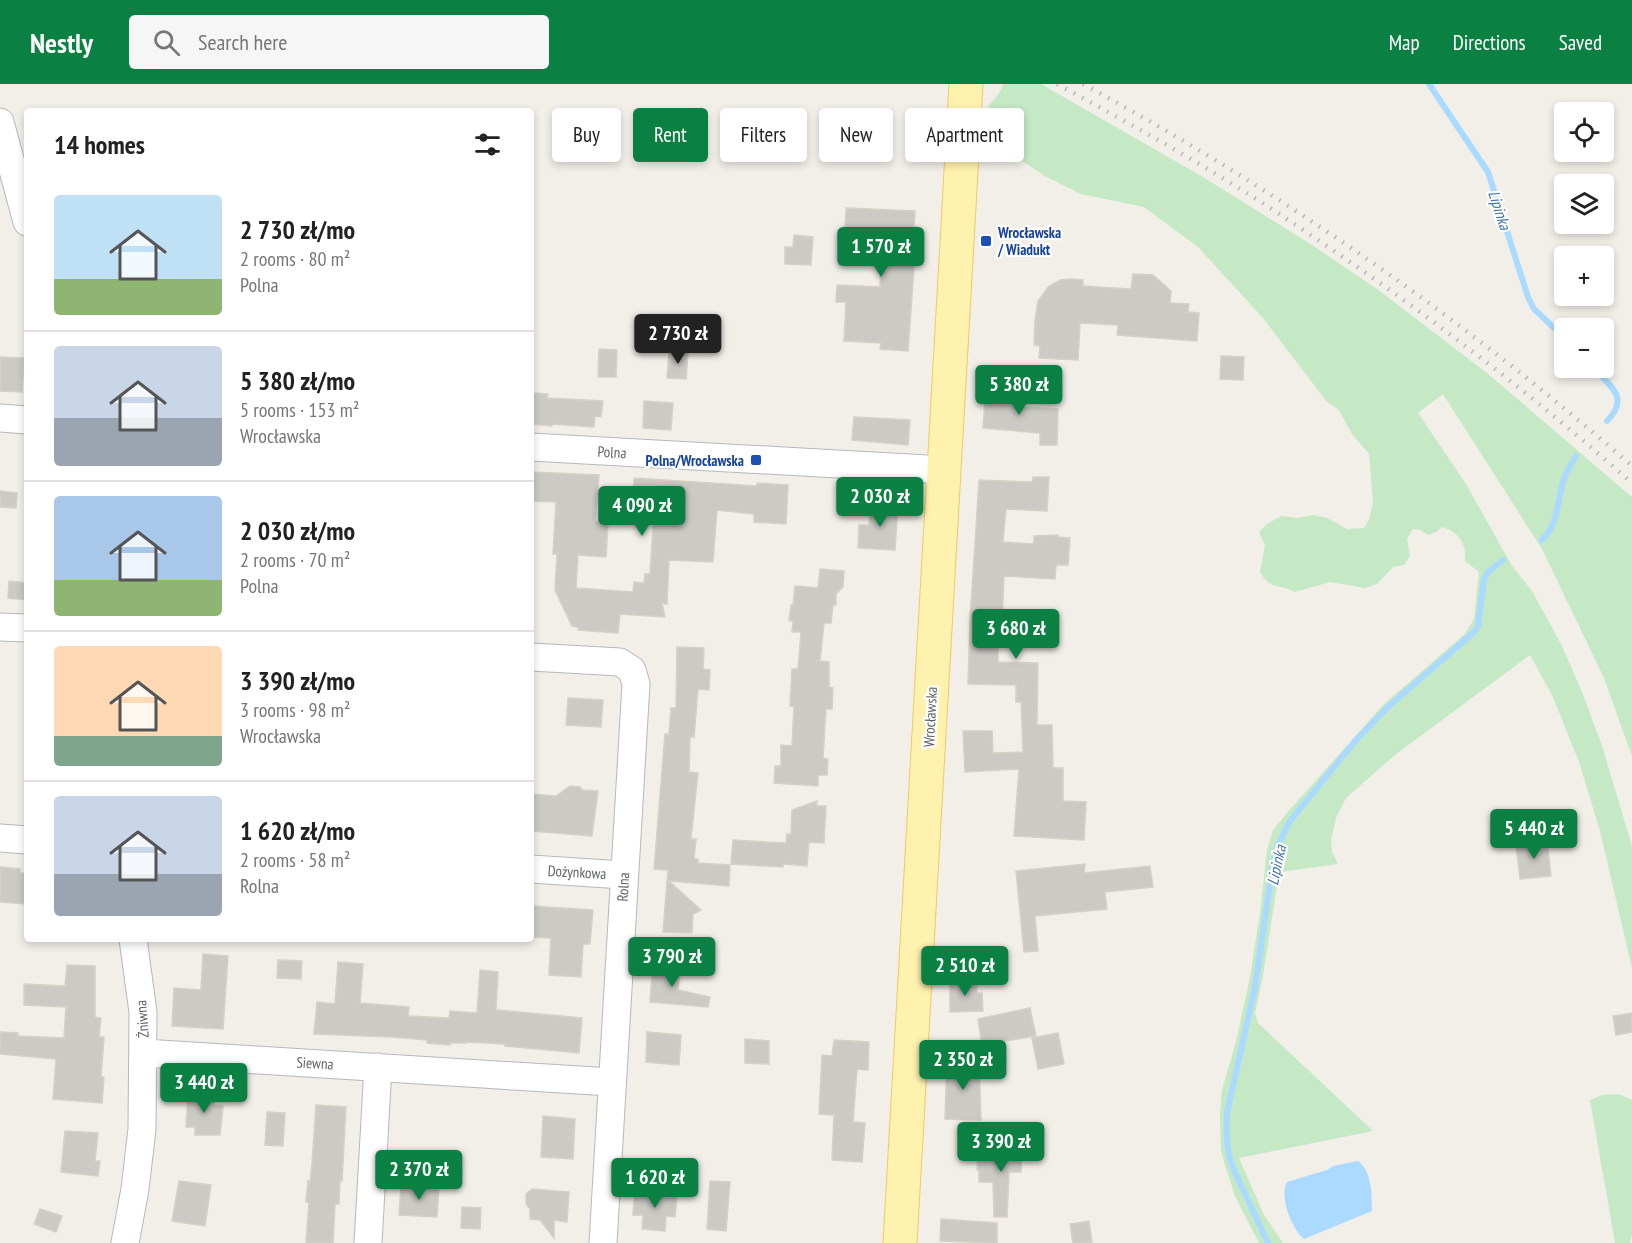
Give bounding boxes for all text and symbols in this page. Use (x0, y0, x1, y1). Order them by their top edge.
search box (129, 15, 549, 69)
text: Nestly (30, 24, 93, 61)
icon: search (150, 26, 183, 59)
text: Search here (198, 28, 287, 56)
text: Map (1389, 29, 1420, 56)
text: Directions (1453, 29, 1526, 56)
text: Saved (1559, 29, 1602, 56)
map controls (1554, 102, 1614, 378)
button: locate (1554, 102, 1614, 162)
chip: Buy (552, 108, 621, 162)
chip: Rent (633, 108, 708, 162)
chip: Filters (720, 108, 807, 162)
chip: New (819, 108, 893, 162)
chip: Apartment (905, 108, 1024, 162)
text: 14 homes (54, 128, 145, 161)
icon: filters (471, 128, 504, 161)
button: layers (1554, 174, 1614, 234)
water label: Lipinka (1484, 188, 1516, 234)
text: 2 730 zł/mo (240, 213, 355, 246)
icon: home (102, 219, 174, 291)
place label: Wrocławska / Wiadukt (997, 223, 1061, 259)
pin: 1 570 zł (819, 227, 943, 278)
text: 1 570 zł (851, 233, 911, 259)
marker: Wrocławska / Wiadukt (979, 234, 993, 248)
text: 2 rooms · 80 m² (240, 246, 350, 272)
button: + (1554, 246, 1614, 306)
text: Polna (240, 272, 279, 298)
pin: 2 730 zł (616, 314, 740, 365)
button: − (1554, 318, 1614, 378)
text: 2 730 zł (648, 320, 708, 346)
text: 5 380 zł/mo (240, 364, 355, 397)
pin: 5 380 zł (957, 365, 1081, 416)
icon: home (102, 370, 174, 442)
text: 5 380 zł (989, 371, 1049, 397)
text: 5 rooms · 153 m² (240, 397, 359, 423)
text: Wrocławska (240, 423, 321, 449)
street label: Polna (597, 442, 627, 462)
place label: Polna/Wrocławska (646, 451, 744, 470)
marker: Polna/Wrocławska (749, 453, 763, 467)
pin: 2 030 zł (818, 477, 942, 528)
text: 2 030 zł (850, 483, 910, 509)
pin: 4 090 zł (580, 486, 704, 537)
text: 4 090 zł (612, 492, 672, 518)
text: 2 030 zł/mo (240, 514, 355, 547)
icon: home (102, 520, 174, 592)
text: 2 rooms · 70 m² (240, 547, 350, 573)
text: Polna (240, 573, 279, 599)
pin: 3 680 zł (954, 609, 1078, 660)
text: 3 680 zł (986, 615, 1046, 641)
text: 3 390 zł/mo (240, 664, 355, 697)
icon: home (102, 670, 174, 742)
street label: Wrocławska (919, 686, 941, 748)
text: 3 rooms · 98 m² (240, 697, 350, 723)
text: Wrocławska (240, 723, 321, 749)
pin: 5 440 zł (1472, 809, 1596, 860)
text: 1 620 zł/mo (240, 814, 355, 847)
text: 5 440 zł (1504, 815, 1564, 841)
icon: home (102, 820, 174, 892)
water label: Lipinka (1262, 842, 1290, 887)
text: 2 rooms · 58 m² (240, 847, 350, 873)
street label: Dożynkowa (547, 861, 607, 883)
street label: Rolna (613, 872, 633, 902)
text: Rolna (240, 873, 279, 899)
pin: 3 790 zł (610, 937, 734, 988)
text: 3 790 zł (642, 943, 702, 969)
pin: 2 510 zł (903, 946, 1027, 997)
text: 2 510 zł (935, 952, 995, 978)
street label: Żniwna (131, 1000, 153, 1038)
pin: 2 350 zł (901, 1040, 1025, 1091)
text: 2 350 zł (933, 1046, 993, 1072)
street label: Siewna (296, 1053, 334, 1073)
pin: 3 440 zł (142, 1063, 266, 1114)
text: 3 440 zł (174, 1069, 234, 1095)
pin: 3 390 zł (939, 1122, 1063, 1173)
text: 3 390 zł (971, 1128, 1031, 1154)
pin: 2 370 zł (357, 1150, 481, 1201)
text: 2 370 zł (389, 1156, 449, 1182)
pin: 1 620 zł (593, 1158, 717, 1209)
text: 1 620 zł (625, 1164, 685, 1190)

